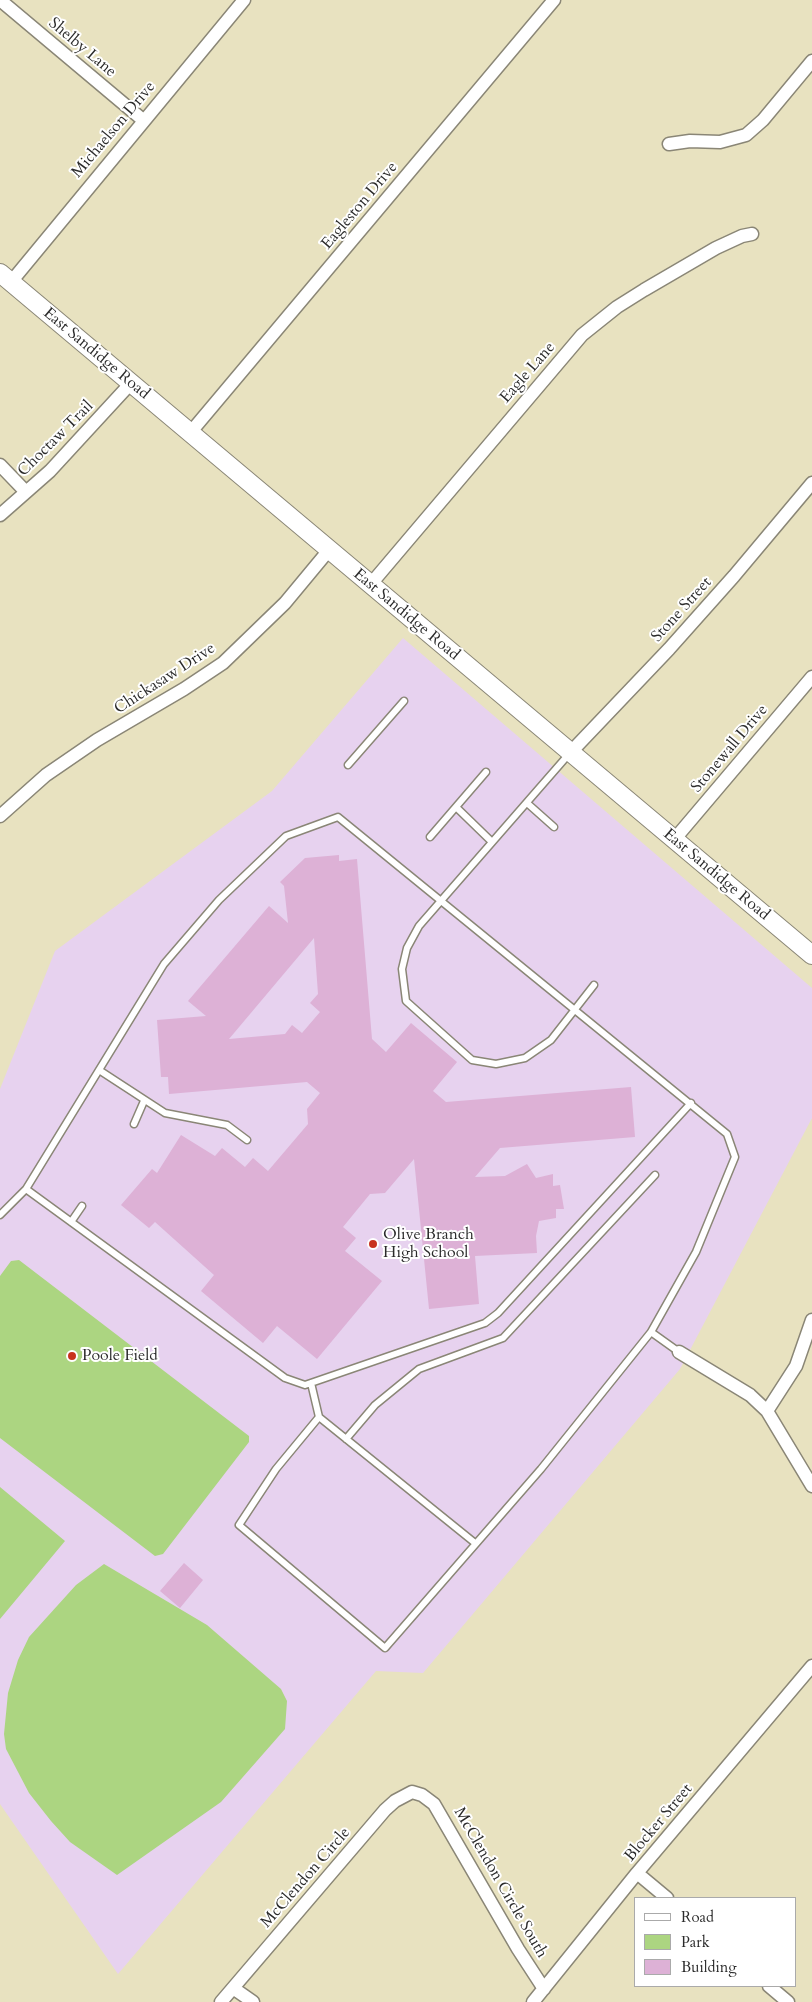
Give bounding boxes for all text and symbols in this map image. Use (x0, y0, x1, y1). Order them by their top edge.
street label: Shelby Lane (44, 14, 120, 82)
street label: Michaelson Drive (68, 78, 160, 182)
street label: Eagleston Drive (318, 158, 402, 254)
street label: East Sandidge Road (39, 304, 153, 404)
street label: Eagle Lane (496, 339, 560, 407)
street label: Choctaw Trail (14, 397, 98, 481)
street label: East Sandidge Road (349, 565, 463, 665)
street label: Stone Street (648, 574, 716, 646)
street label: Chickasaw Drive (111, 639, 219, 719)
street label: Stonewall Drive (688, 701, 772, 797)
street label: East Sandidge Road (659, 825, 773, 925)
place label: Olive Branch High School (383, 1225, 474, 1263)
marker: Olive Branch High School (367, 1238, 379, 1250)
place label: Poole Field (82, 1346, 158, 1366)
marker: Poole Field (66, 1350, 78, 1362)
street label: Blocker Street (621, 1780, 697, 1866)
street label: McClendon Circle South (449, 1804, 551, 1962)
street label: McClendon Circle (257, 1824, 355, 1932)
legend (634, 1897, 797, 1987)
text: Road (681, 1907, 714, 1927)
text: Park (681, 1932, 710, 1952)
text: Building (681, 1957, 737, 1977)

